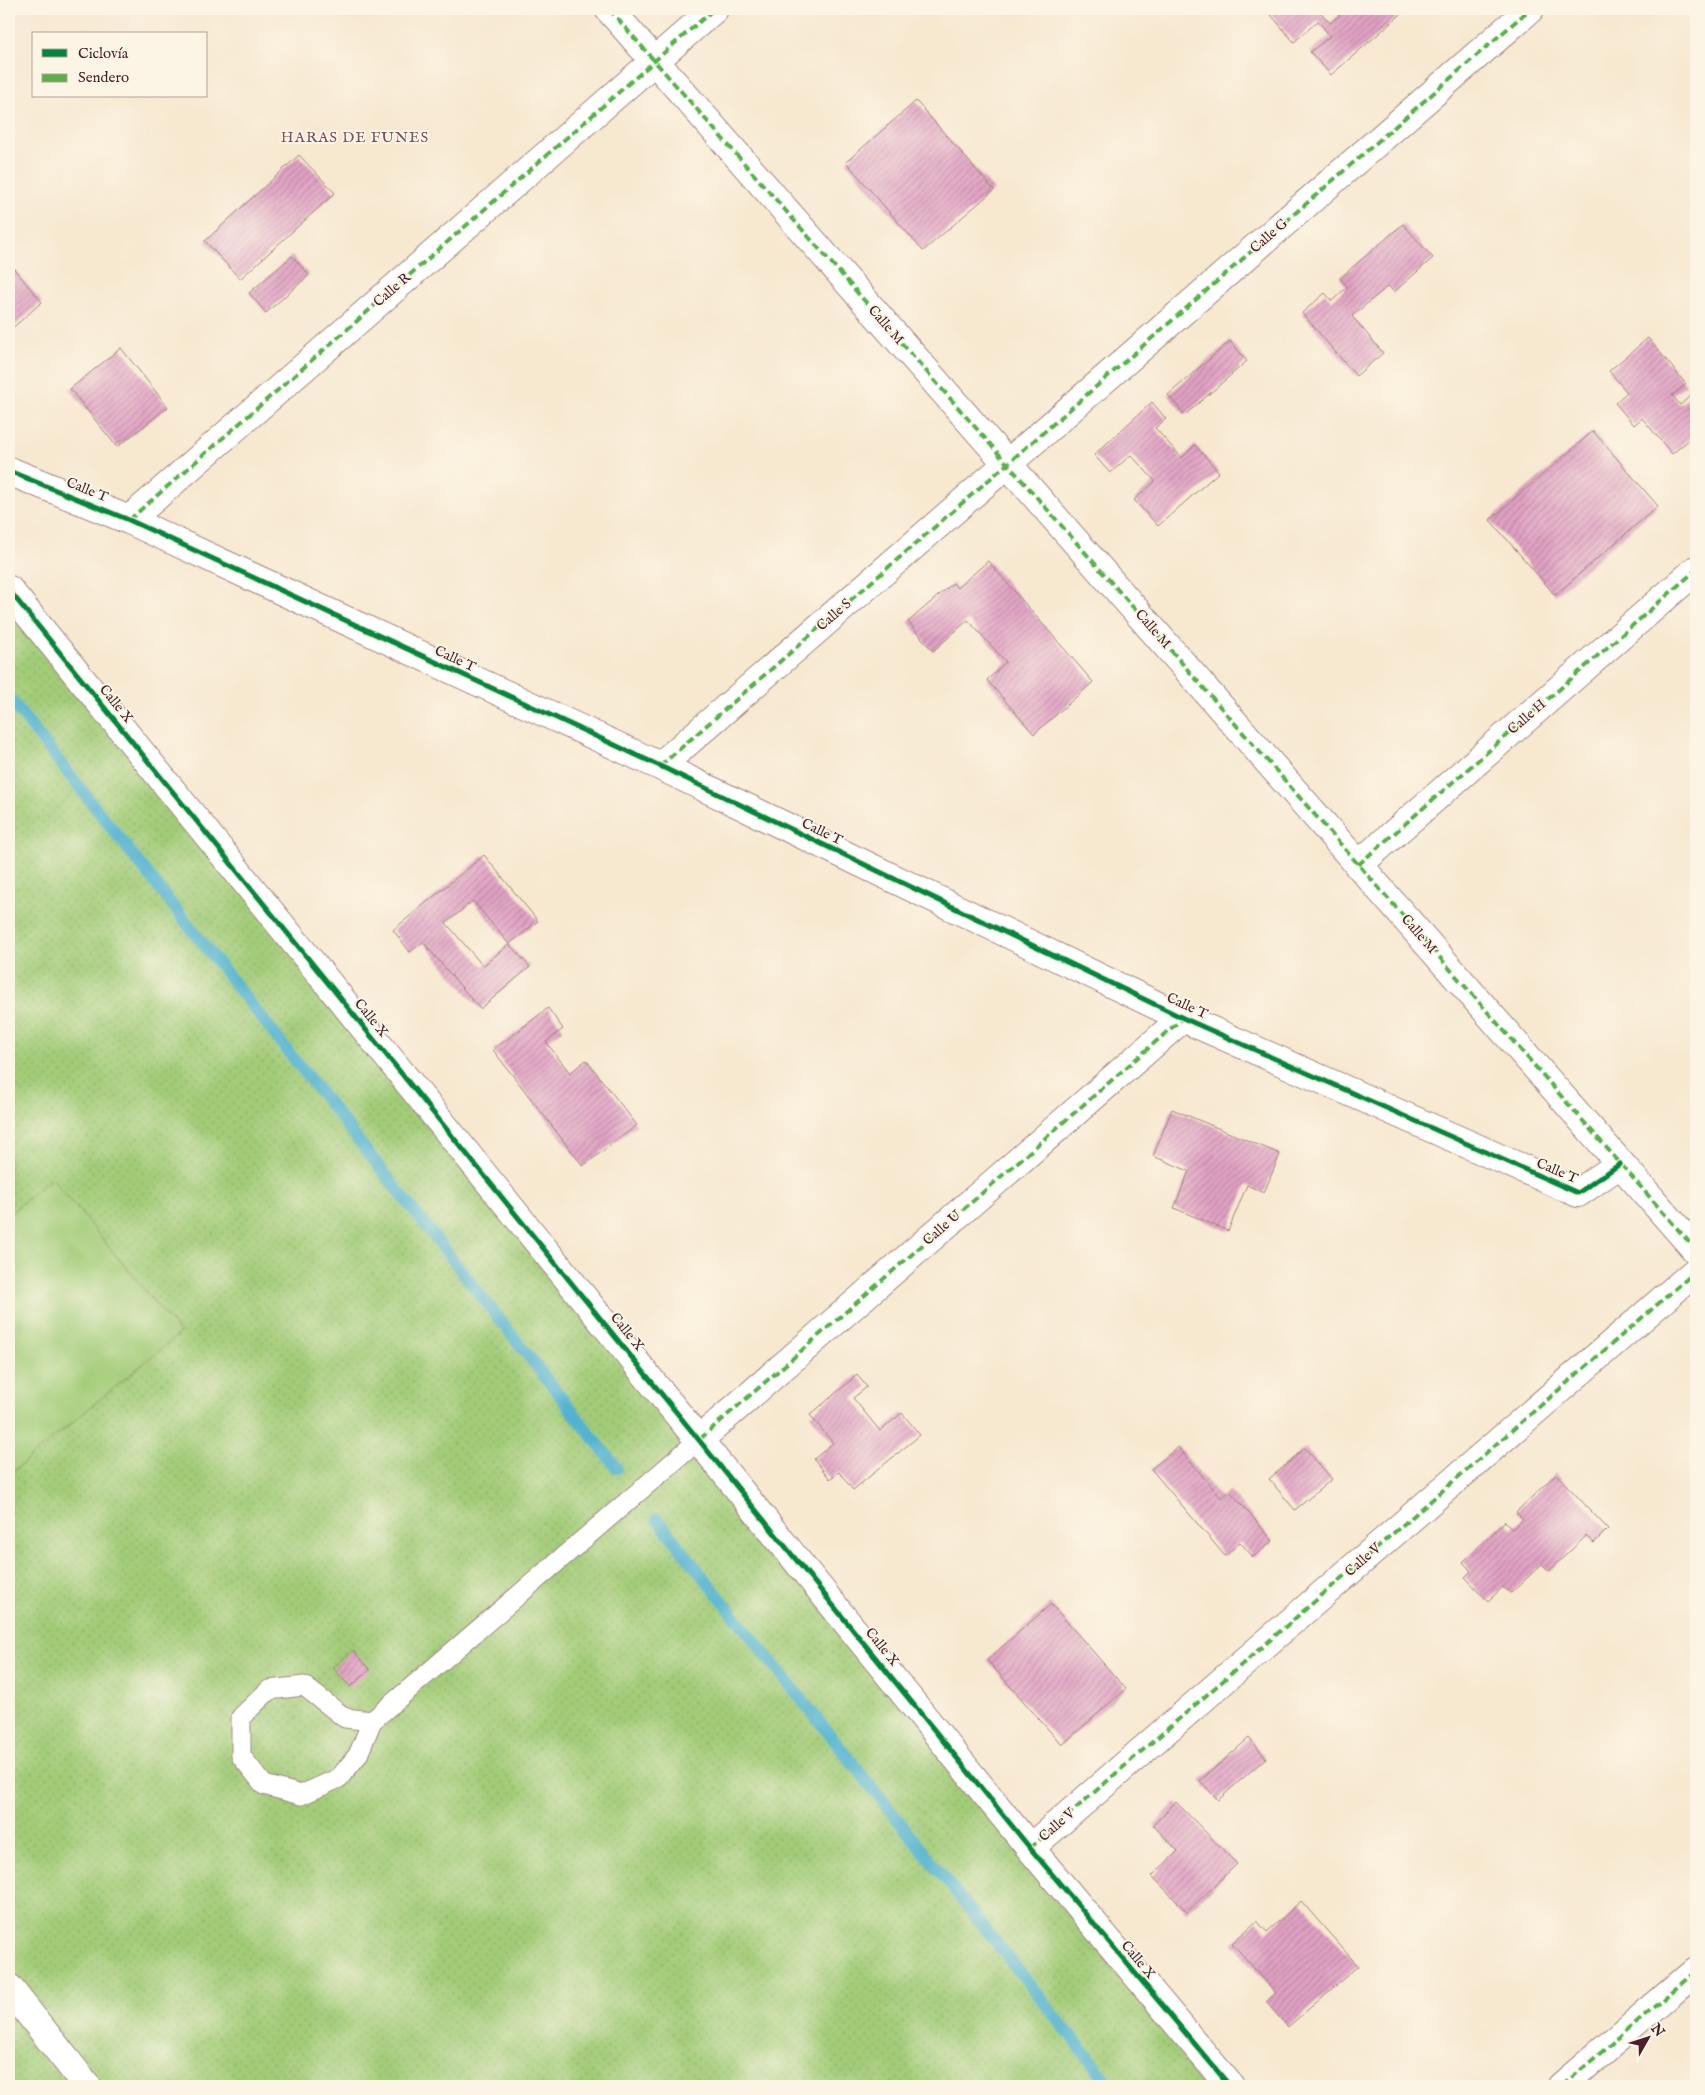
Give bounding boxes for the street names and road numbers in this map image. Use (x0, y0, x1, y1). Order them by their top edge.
street label: Calle G (1246, 214, 1292, 257)
street label: Calle R (370, 269, 415, 311)
street label: Calle M (864, 302, 908, 348)
street label: Calle T (64, 474, 111, 507)
street label: Calle S (813, 595, 855, 635)
street label: Calle M (1131, 606, 1175, 652)
street label: Calle T (432, 642, 479, 677)
street label: Calle X (95, 681, 137, 727)
street label: Calle H (1504, 695, 1550, 739)
street label: Calle T (799, 814, 846, 850)
street label: Calle M (1397, 911, 1441, 957)
street label: Calle T (1164, 989, 1211, 1024)
street label: Calle X (350, 995, 392, 1041)
street label: Calle T (1534, 1154, 1581, 1188)
street label: Calle U (919, 1206, 965, 1250)
street label: Calle X (606, 1309, 648, 1355)
street label: Calle V (1341, 1539, 1386, 1581)
street label: Calle X (861, 1624, 903, 1670)
street label: Calle V (1035, 1804, 1080, 1846)
street label: Calle X (1117, 1937, 1160, 1983)

